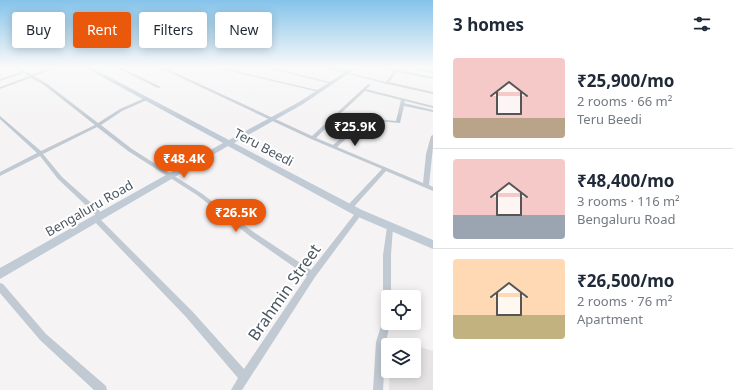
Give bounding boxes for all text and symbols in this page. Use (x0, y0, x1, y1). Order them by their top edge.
chip: Buy (12, 12, 65, 48)
chip: Rent (73, 12, 131, 48)
chip: Filters (139, 12, 207, 48)
chip: New (215, 12, 272, 48)
text: 3 homes (453, 13, 524, 36)
icon: filters (691, 13, 713, 35)
text: ₹25,900/mo (577, 69, 674, 92)
icon: home (485, 74, 533, 122)
text: 2 rooms · 66 m² (577, 92, 672, 110)
text: Teru Beedi (577, 110, 642, 128)
pin: ₹25.9K (322, 113, 388, 147)
text: ₹25.9K (334, 117, 376, 135)
street label: Teru Beedi (231, 124, 297, 170)
pin: ₹48.4K (151, 145, 217, 179)
text: ₹48.4K (163, 149, 205, 167)
text: ₹48,400/mo (577, 169, 674, 192)
icon: home (485, 175, 533, 223)
street label: Bengaluru Road (42, 176, 136, 240)
text: 3 rooms · 116 m² (577, 192, 680, 210)
pin: ₹26.5K (203, 199, 269, 233)
text: ₹26.5K (215, 203, 257, 221)
text: Bengaluru Road (577, 210, 676, 228)
street label: Brahmin Street (242, 239, 326, 345)
text: ₹26,500/mo (577, 269, 674, 292)
icon: home (485, 275, 533, 323)
map controls (381, 290, 421, 378)
button: locate (381, 290, 421, 330)
text: 2 rooms · 76 m² (577, 292, 672, 310)
text: Apartment (577, 310, 643, 328)
button: layers (381, 338, 421, 378)

